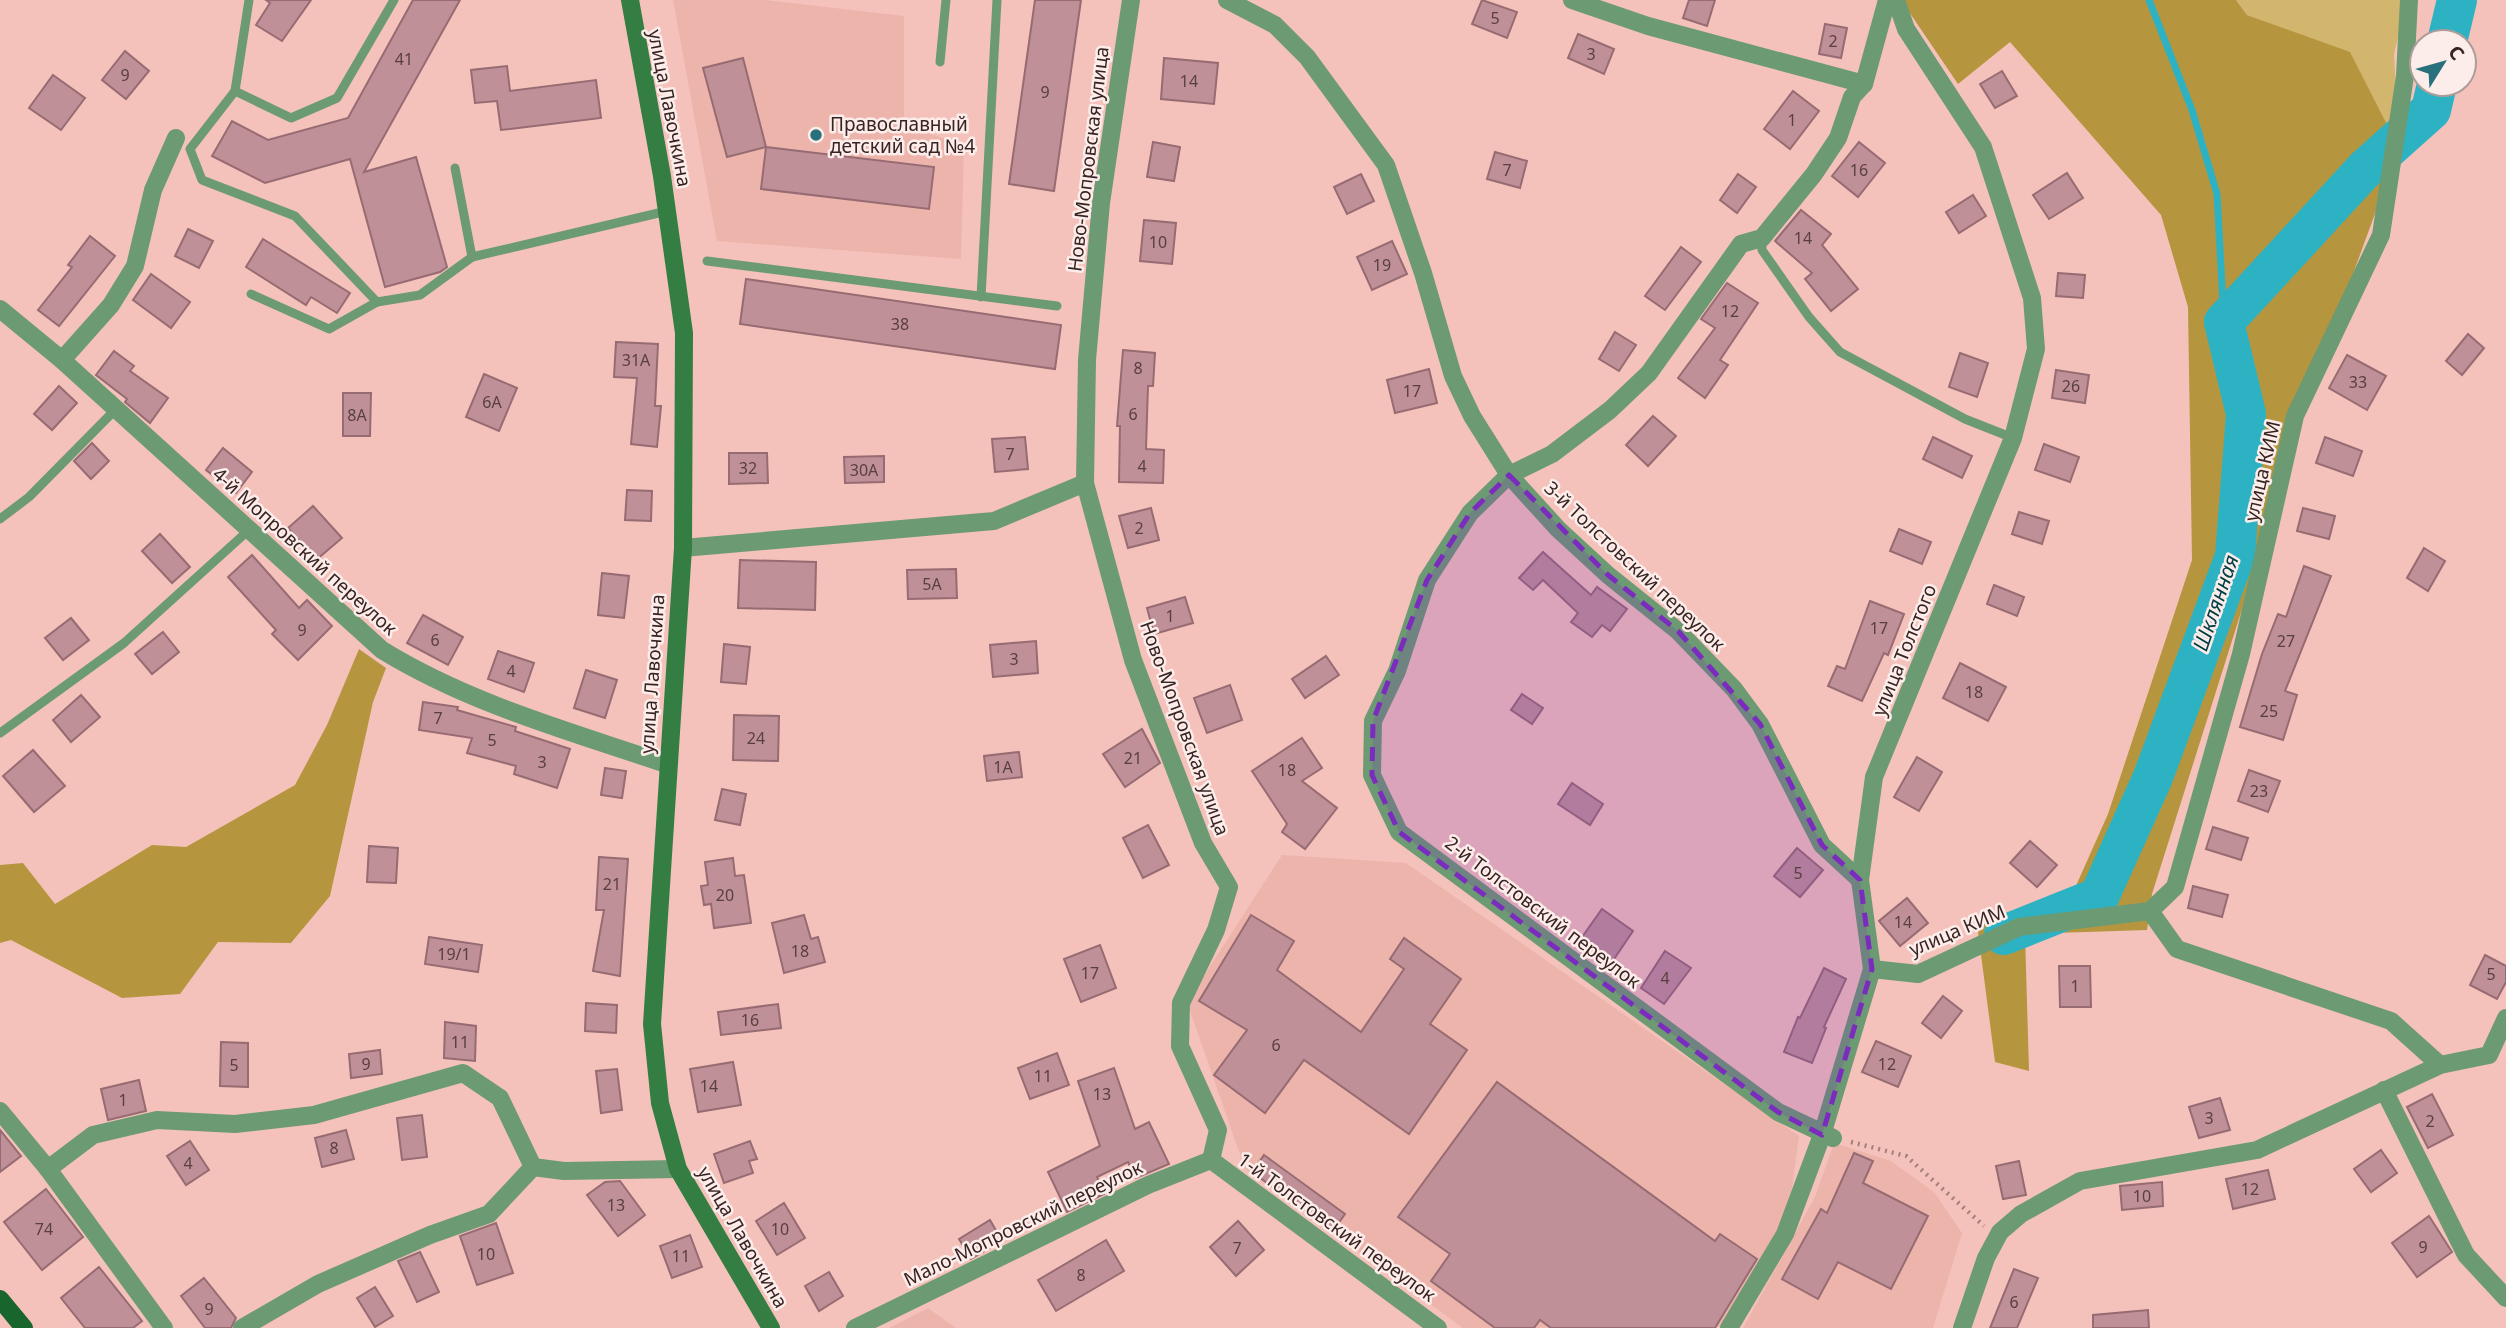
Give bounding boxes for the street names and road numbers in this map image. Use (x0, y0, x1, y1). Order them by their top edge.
street label: улица Лавочкина (642, 27, 698, 189)
street label: Ново-Мопровская улица (1061, 45, 1115, 273)
street label: улица КИМ (2238, 418, 2286, 524)
street label: 4-й Мопровский переулок (207, 461, 403, 641)
street label: 3-й Толстовский переулок (1539, 475, 1731, 657)
street label: улица Толстого (1866, 580, 1942, 720)
street label: улица Лавочкина (633, 593, 671, 755)
street label: Ново-Мопровская улица (1134, 617, 1236, 839)
street label: 2-й Толстовский переулок (1440, 830, 1646, 994)
street label: улица КИМ (1905, 898, 2009, 962)
street label: 1-й Толстовский переулок (1233, 1146, 1441, 1308)
street label: Мало-Мопровский переулок (899, 1154, 1147, 1292)
street label: улица Лавочкина (692, 1161, 794, 1313)

